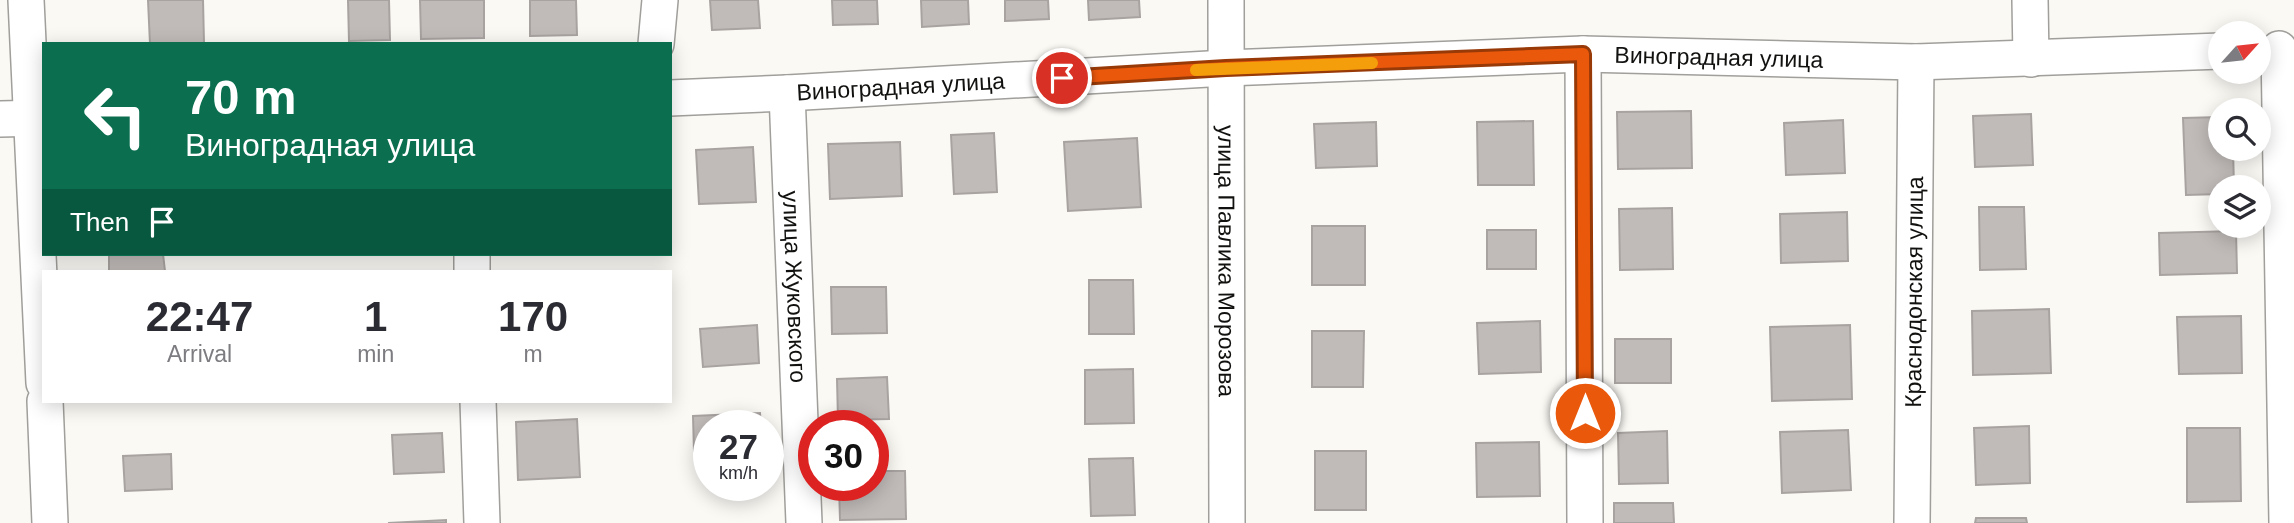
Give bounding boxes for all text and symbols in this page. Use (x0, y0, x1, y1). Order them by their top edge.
north arrow (2208, 21, 2272, 84)
map controls (2208, 21, 2271, 238)
street label: Виноградная улица (1614, 42, 1824, 73)
pin (1032, 48, 1092, 108)
icon: arrive (1043, 59, 1081, 97)
street label: Виноградная улица (796, 68, 1006, 105)
icon: left (70, 70, 161, 161)
text: 70 m (185, 70, 297, 124)
button: search (2208, 98, 2271, 161)
street label: улица Павлика Морозова (1213, 125, 1240, 397)
text: Виноградная улица (185, 127, 475, 163)
button: layers (2208, 175, 2271, 238)
street label: Краснодонская улица (1900, 176, 1928, 408)
street label: улица Жуковского (778, 190, 811, 384)
icon: arrive (143, 203, 181, 241)
text: Then (70, 207, 129, 237)
text: 22:47 (146, 293, 253, 340)
text: 1 (364, 293, 387, 340)
text: 170 (498, 293, 568, 340)
text: Arrival (167, 341, 232, 367)
text: min (357, 341, 394, 367)
text: m (524, 341, 543, 367)
position arrow (1548, 376, 1622, 450)
speed limit sign: 30 (798, 410, 889, 501)
text: 27 (719, 427, 758, 466)
text: km/h (719, 463, 758, 483)

